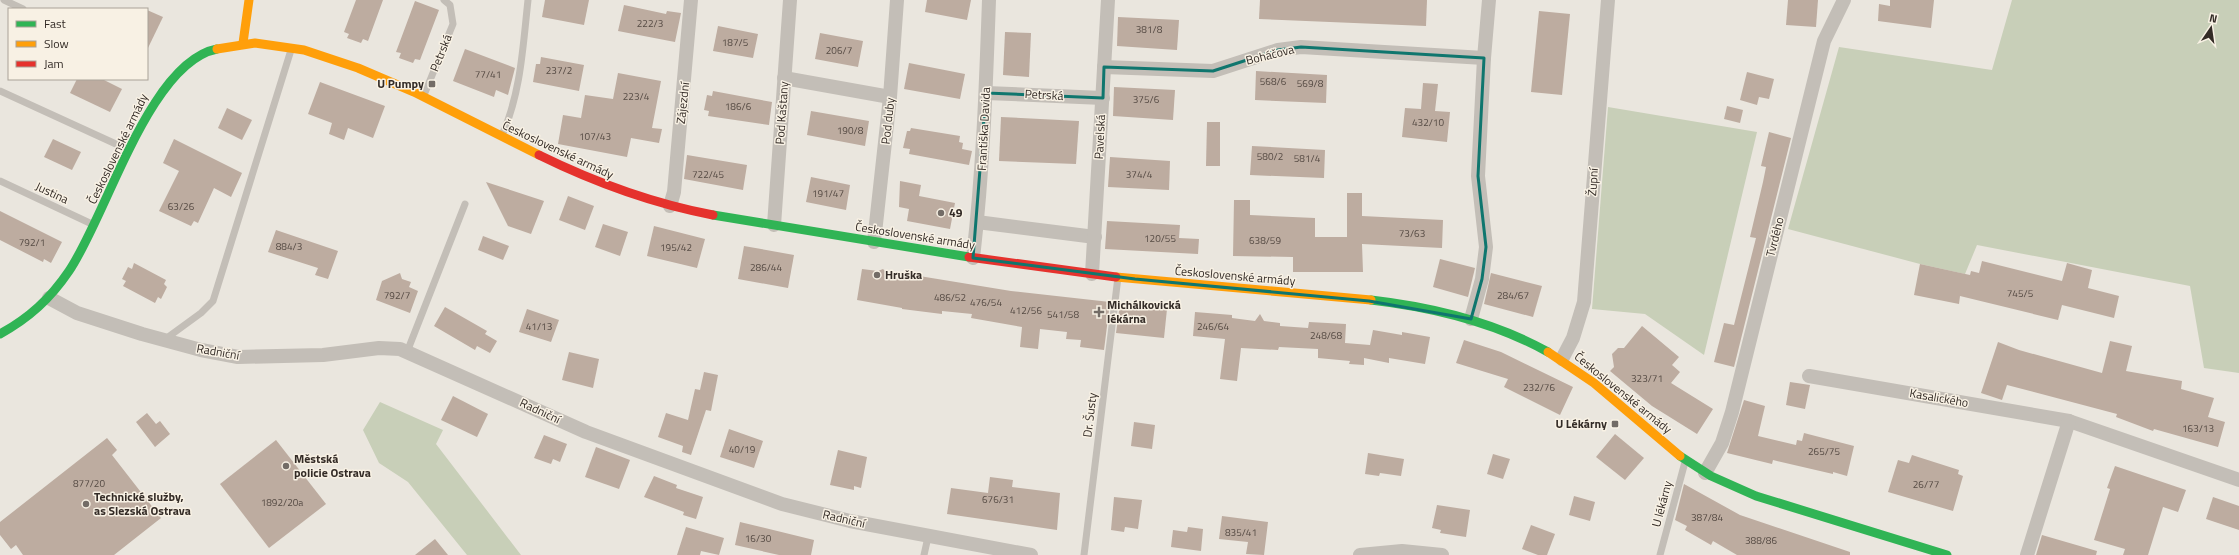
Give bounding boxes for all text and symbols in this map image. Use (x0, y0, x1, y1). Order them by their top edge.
legend (8, 8, 148, 80)
north arrow (2191, 8, 2231, 48)
text: N (2208, 10, 2219, 27)
text: Fast (44, 14, 67, 33)
house number: 222/3 (637, 16, 663, 31)
house number: 381/8 (1136, 22, 1163, 37)
street label: Petrská (424, 31, 457, 74)
text: Slow (44, 34, 69, 53)
house number: 187/5 (722, 35, 749, 50)
street label: Boháčova (1244, 39, 1296, 70)
house number: 206/7 (826, 43, 852, 58)
text: Jam (44, 54, 64, 73)
house number: 237/2 (546, 63, 572, 78)
house number: 77/41 (475, 67, 501, 82)
place label: U Pumpy (377, 74, 424, 93)
house number: 568/6 (1260, 74, 1287, 89)
house number: 569/8 (1297, 76, 1324, 91)
marker: U Pumpy (427, 79, 437, 89)
street label: Zájezdní (671, 80, 694, 125)
street label: Pod Kaštany (770, 81, 793, 145)
street label: Petrská (1024, 84, 1064, 105)
street label: Františka Davida (972, 87, 995, 171)
house number: 223/4 (623, 89, 650, 104)
street label: Československé armády (83, 90, 153, 207)
house number: 375/6 (1133, 92, 1160, 107)
street label: Pod duby (876, 96, 899, 145)
house number: 186/6 (725, 99, 752, 114)
street label: Pavelská (1089, 114, 1110, 160)
street label: Československé armády (499, 115, 617, 184)
house number: 432/10 (1412, 115, 1444, 130)
house number: 190/8 (837, 123, 864, 138)
house number: 107/43 (579, 129, 611, 144)
house number: 580/2 (1257, 149, 1283, 164)
house number: 581/4 (1294, 151, 1321, 166)
street label: Župní (1582, 166, 1603, 197)
house number: 722/45 (692, 167, 724, 182)
house number: 374/4 (1126, 167, 1153, 182)
street label: Justina (32, 177, 72, 208)
house number: 191/47 (812, 186, 844, 201)
house number: 63/26 (168, 199, 195, 214)
place label: 49 (949, 203, 963, 222)
marker: 49 (936, 208, 946, 218)
street label: Tvrdého (1760, 215, 1789, 259)
street label: Československé armády (854, 217, 976, 254)
house number: 73/63 (1399, 226, 1425, 241)
house number: 120/55 (1144, 231, 1176, 246)
house number: 638/59 (1249, 233, 1281, 248)
house number: 792/1 (19, 235, 45, 250)
house number: 884/3 (276, 239, 302, 254)
house number: 195/42 (660, 240, 692, 255)
house number: 286/44 (750, 260, 782, 275)
street label: Československé armády (1174, 261, 1296, 290)
place label: Hruška (885, 265, 922, 284)
marker: Hruška (872, 270, 882, 280)
house number: 745/5 (2007, 286, 2034, 301)
house number: 792/7 (384, 288, 410, 303)
house number: 284/67 (1497, 288, 1529, 303)
house number: 486/52 (934, 290, 966, 305)
house number: 476/54 (970, 295, 1002, 310)
place label: Michálkovická lékárna (1107, 295, 1181, 328)
house number: 412/56 (1010, 303, 1042, 318)
house number: 541/58 (1047, 307, 1079, 322)
marker: Michálkovická lékárna (1094, 307, 1104, 317)
house number: 41/13 (526, 319, 552, 334)
house number: 246/64 (1197, 319, 1229, 334)
house number: 248/68 (1310, 328, 1342, 343)
street label: Radniční (195, 338, 242, 365)
street label: Československé armády (1570, 347, 1676, 438)
house number: 323/71 (1631, 371, 1663, 386)
house number: 232/76 (1523, 380, 1555, 395)
street label: Kasalického (1908, 383, 1970, 412)
street label: Dr. Šusty (1077, 391, 1102, 438)
street label: Radniční (517, 393, 565, 429)
place label: U Lékárny (1555, 414, 1607, 433)
marker: U Lékárny (1610, 419, 1620, 429)
house number: 163/13 (2182, 421, 2214, 436)
house number: 40/19 (729, 442, 756, 457)
house number: 265/75 (1808, 444, 1840, 459)
place label: Městská policie Ostrava (294, 449, 371, 482)
marker: Městská policie Ostrava (281, 461, 291, 471)
house number: 877/20 (73, 476, 105, 491)
house number: 26/77 (1913, 477, 1939, 492)
street label: U lékárny (1646, 478, 1677, 529)
place label: Technické služby, as Slezská Ostrava (94, 487, 191, 520)
house number: 676/31 (982, 492, 1014, 507)
house number: 1892/20a (261, 495, 303, 510)
marker: Technické služby, as Slezská Ostrava (81, 499, 91, 509)
street label: Radniční (821, 504, 869, 533)
house number: 387/84 (1691, 510, 1723, 525)
house number: 835/41 (1225, 525, 1257, 540)
house number: 16/30 (745, 531, 772, 546)
house number: 388/86 (1745, 533, 1777, 548)

